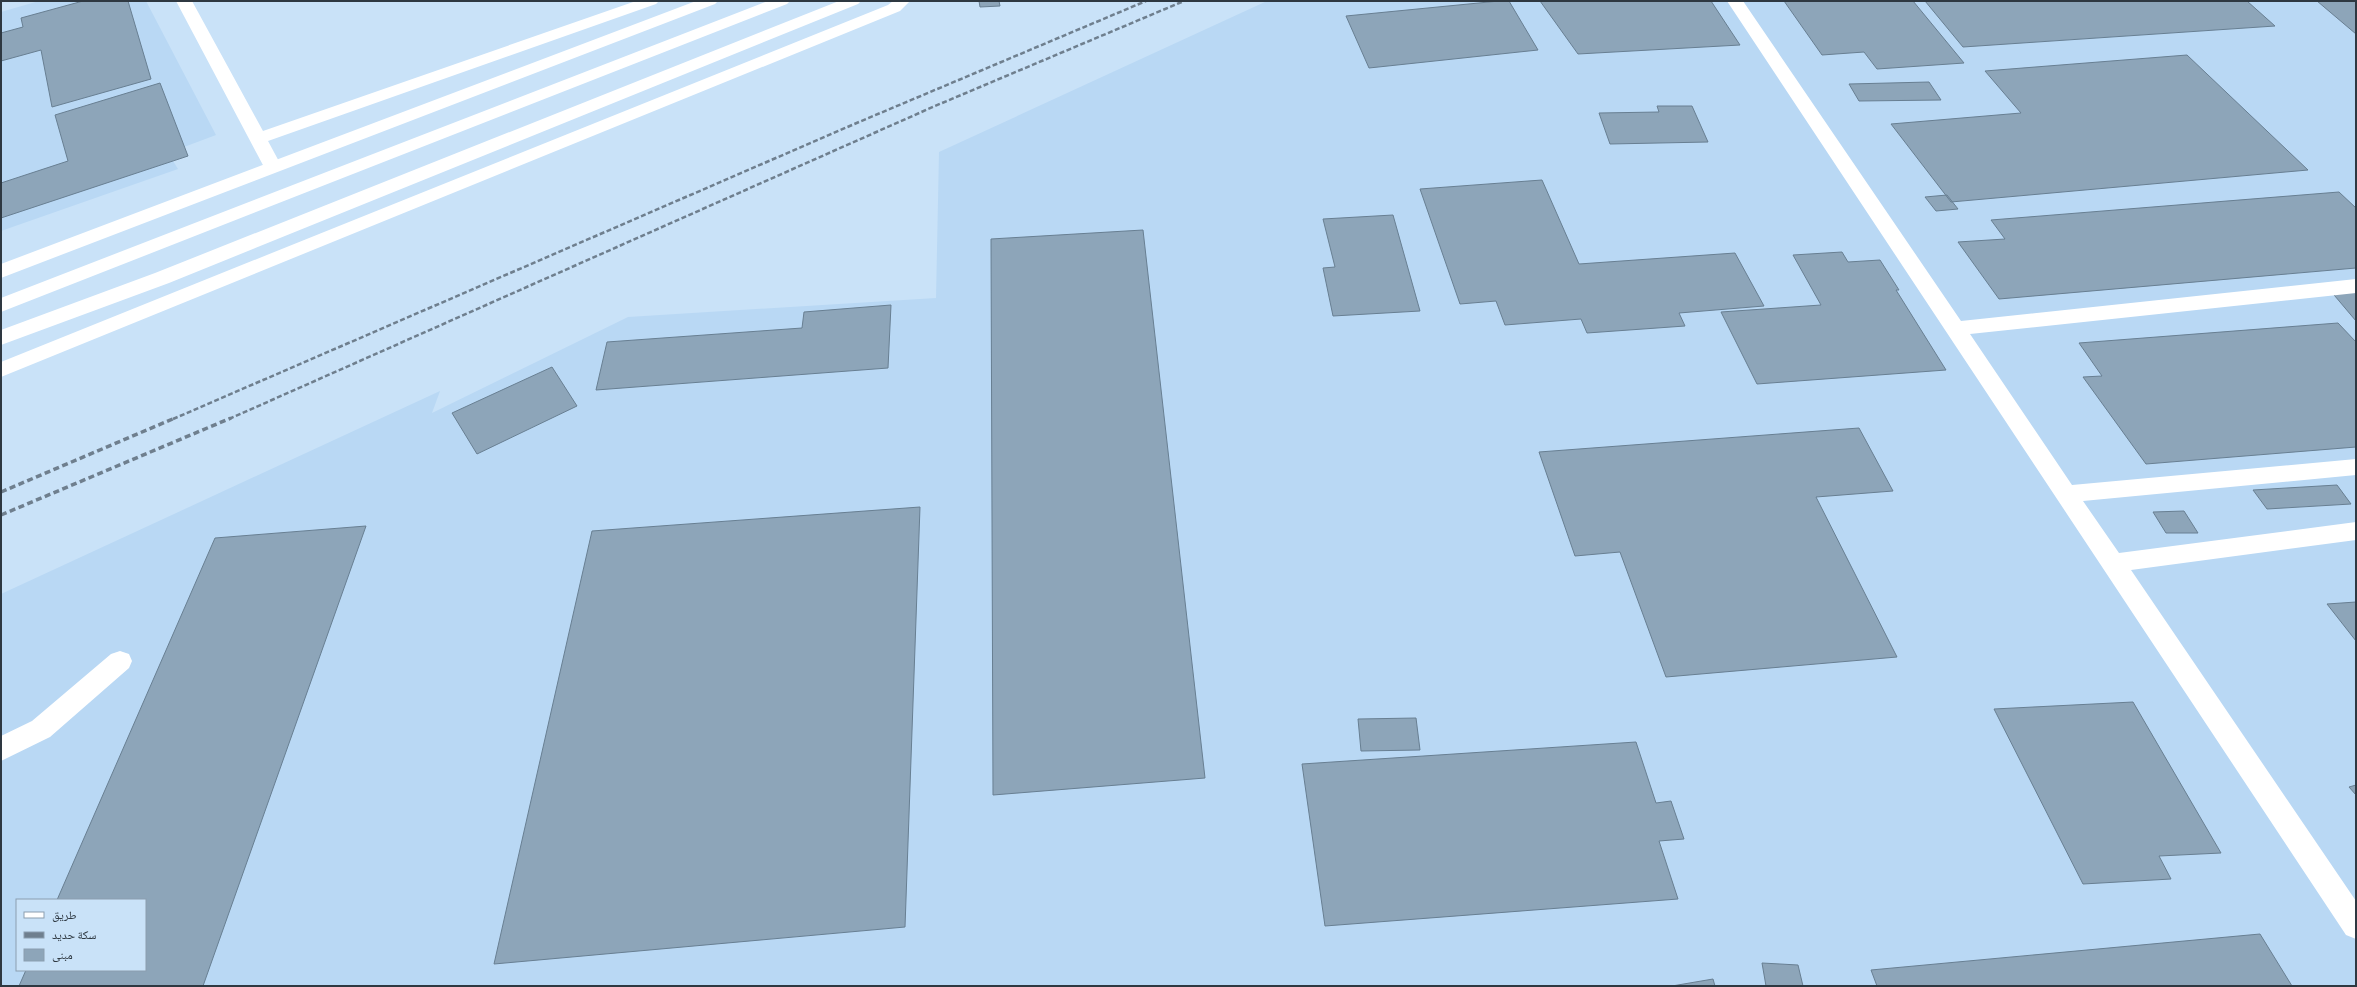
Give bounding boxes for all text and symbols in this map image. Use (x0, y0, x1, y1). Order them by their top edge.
legend (16, 899, 146, 971)
text: طريق (52, 907, 77, 922)
text: سكة حديد (52, 927, 96, 942)
text: مبنى (52, 947, 73, 962)

